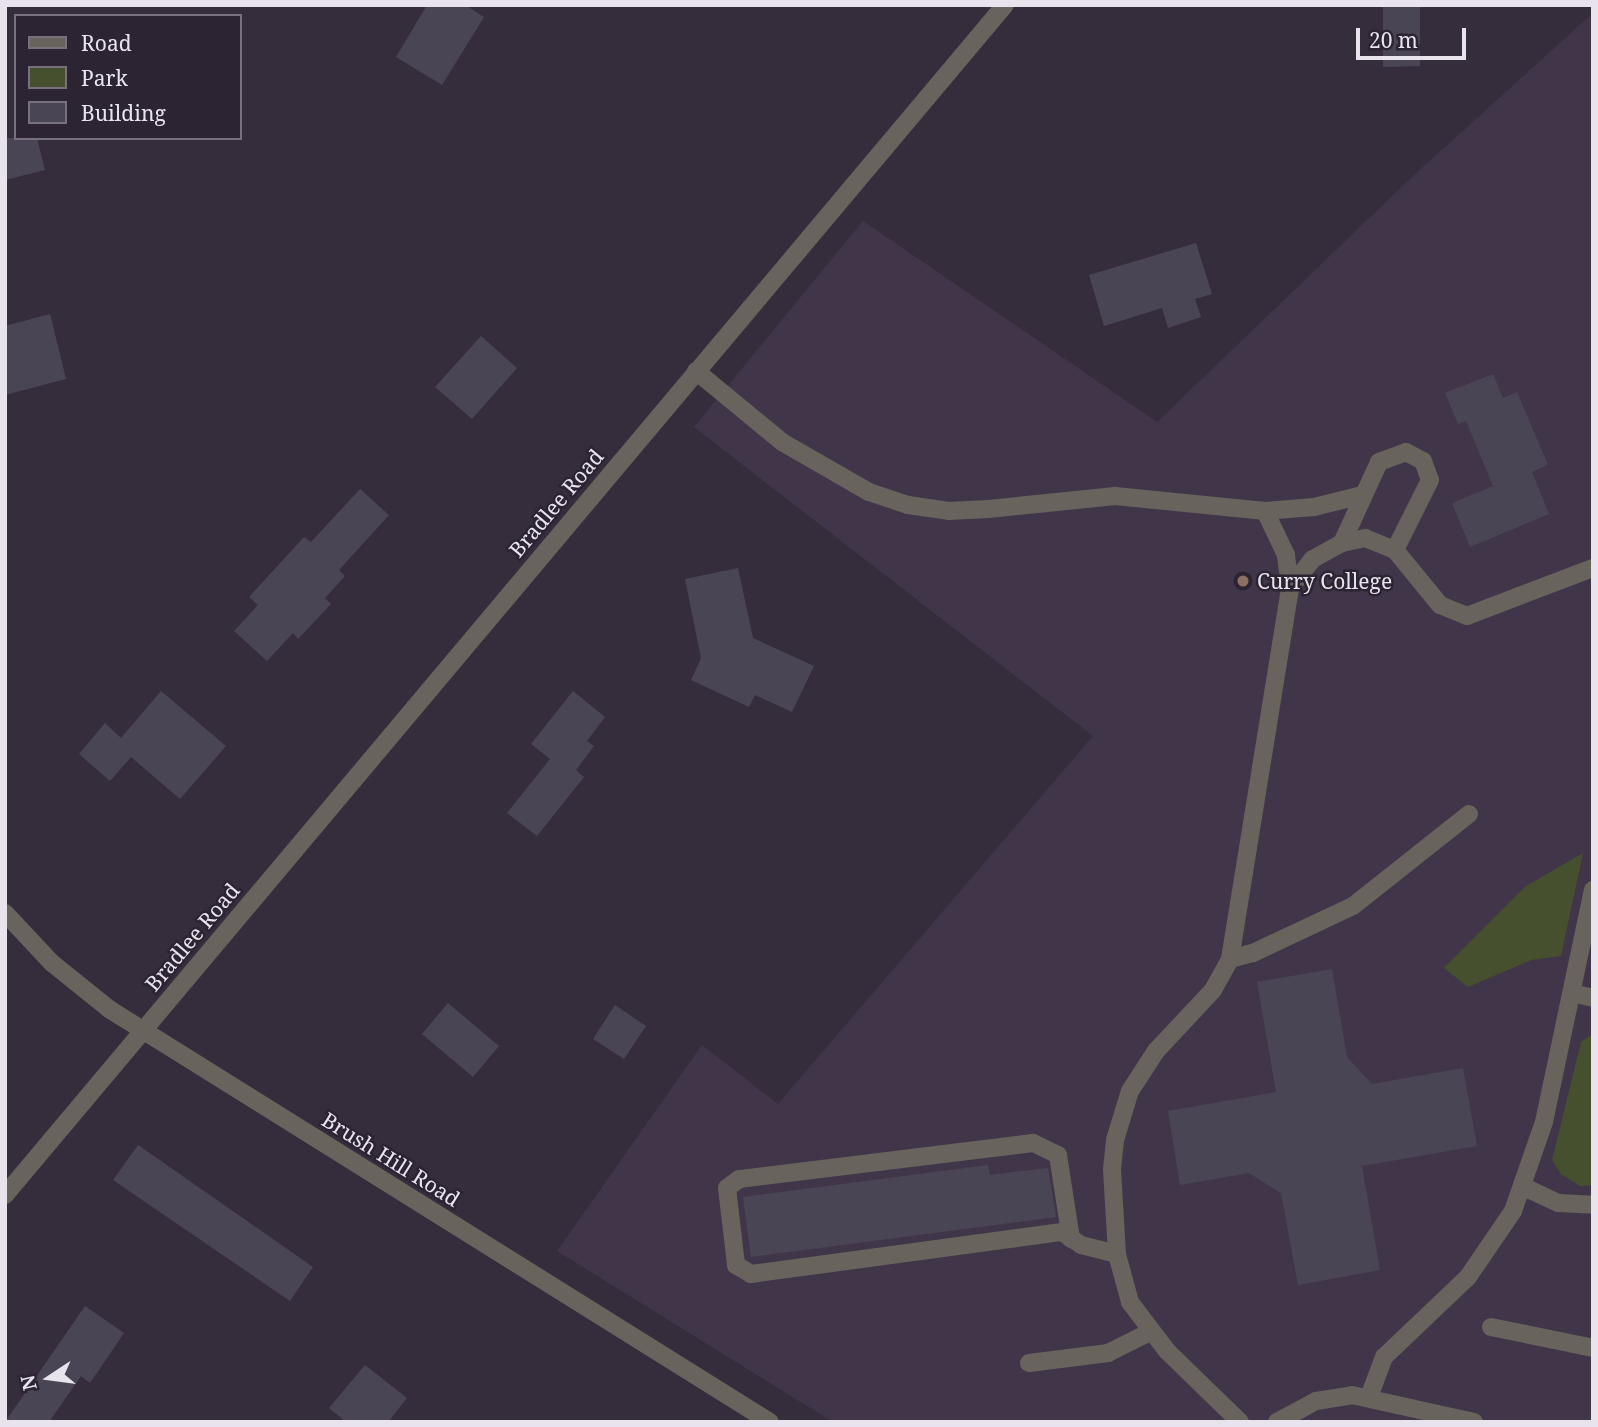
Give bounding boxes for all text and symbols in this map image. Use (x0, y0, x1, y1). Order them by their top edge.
legend (14, 14, 242, 140)
scale bar (1360, 14, 1470, 58)
text: 20 m (1369, 26, 1418, 54)
text: Road (81, 29, 132, 57)
text: Park (81, 64, 128, 92)
text: Building (81, 99, 166, 127)
street label: Bradlee Road (504, 444, 608, 562)
place label: Curry College (1257, 568, 1392, 594)
marker: Curry College (1235, 573, 1251, 589)
street label: Bradlee Road (140, 878, 244, 996)
street label: Brush Hill Road (317, 1107, 465, 1211)
north arrow (14, 1343, 84, 1413)
text: N (14, 1373, 43, 1393)

